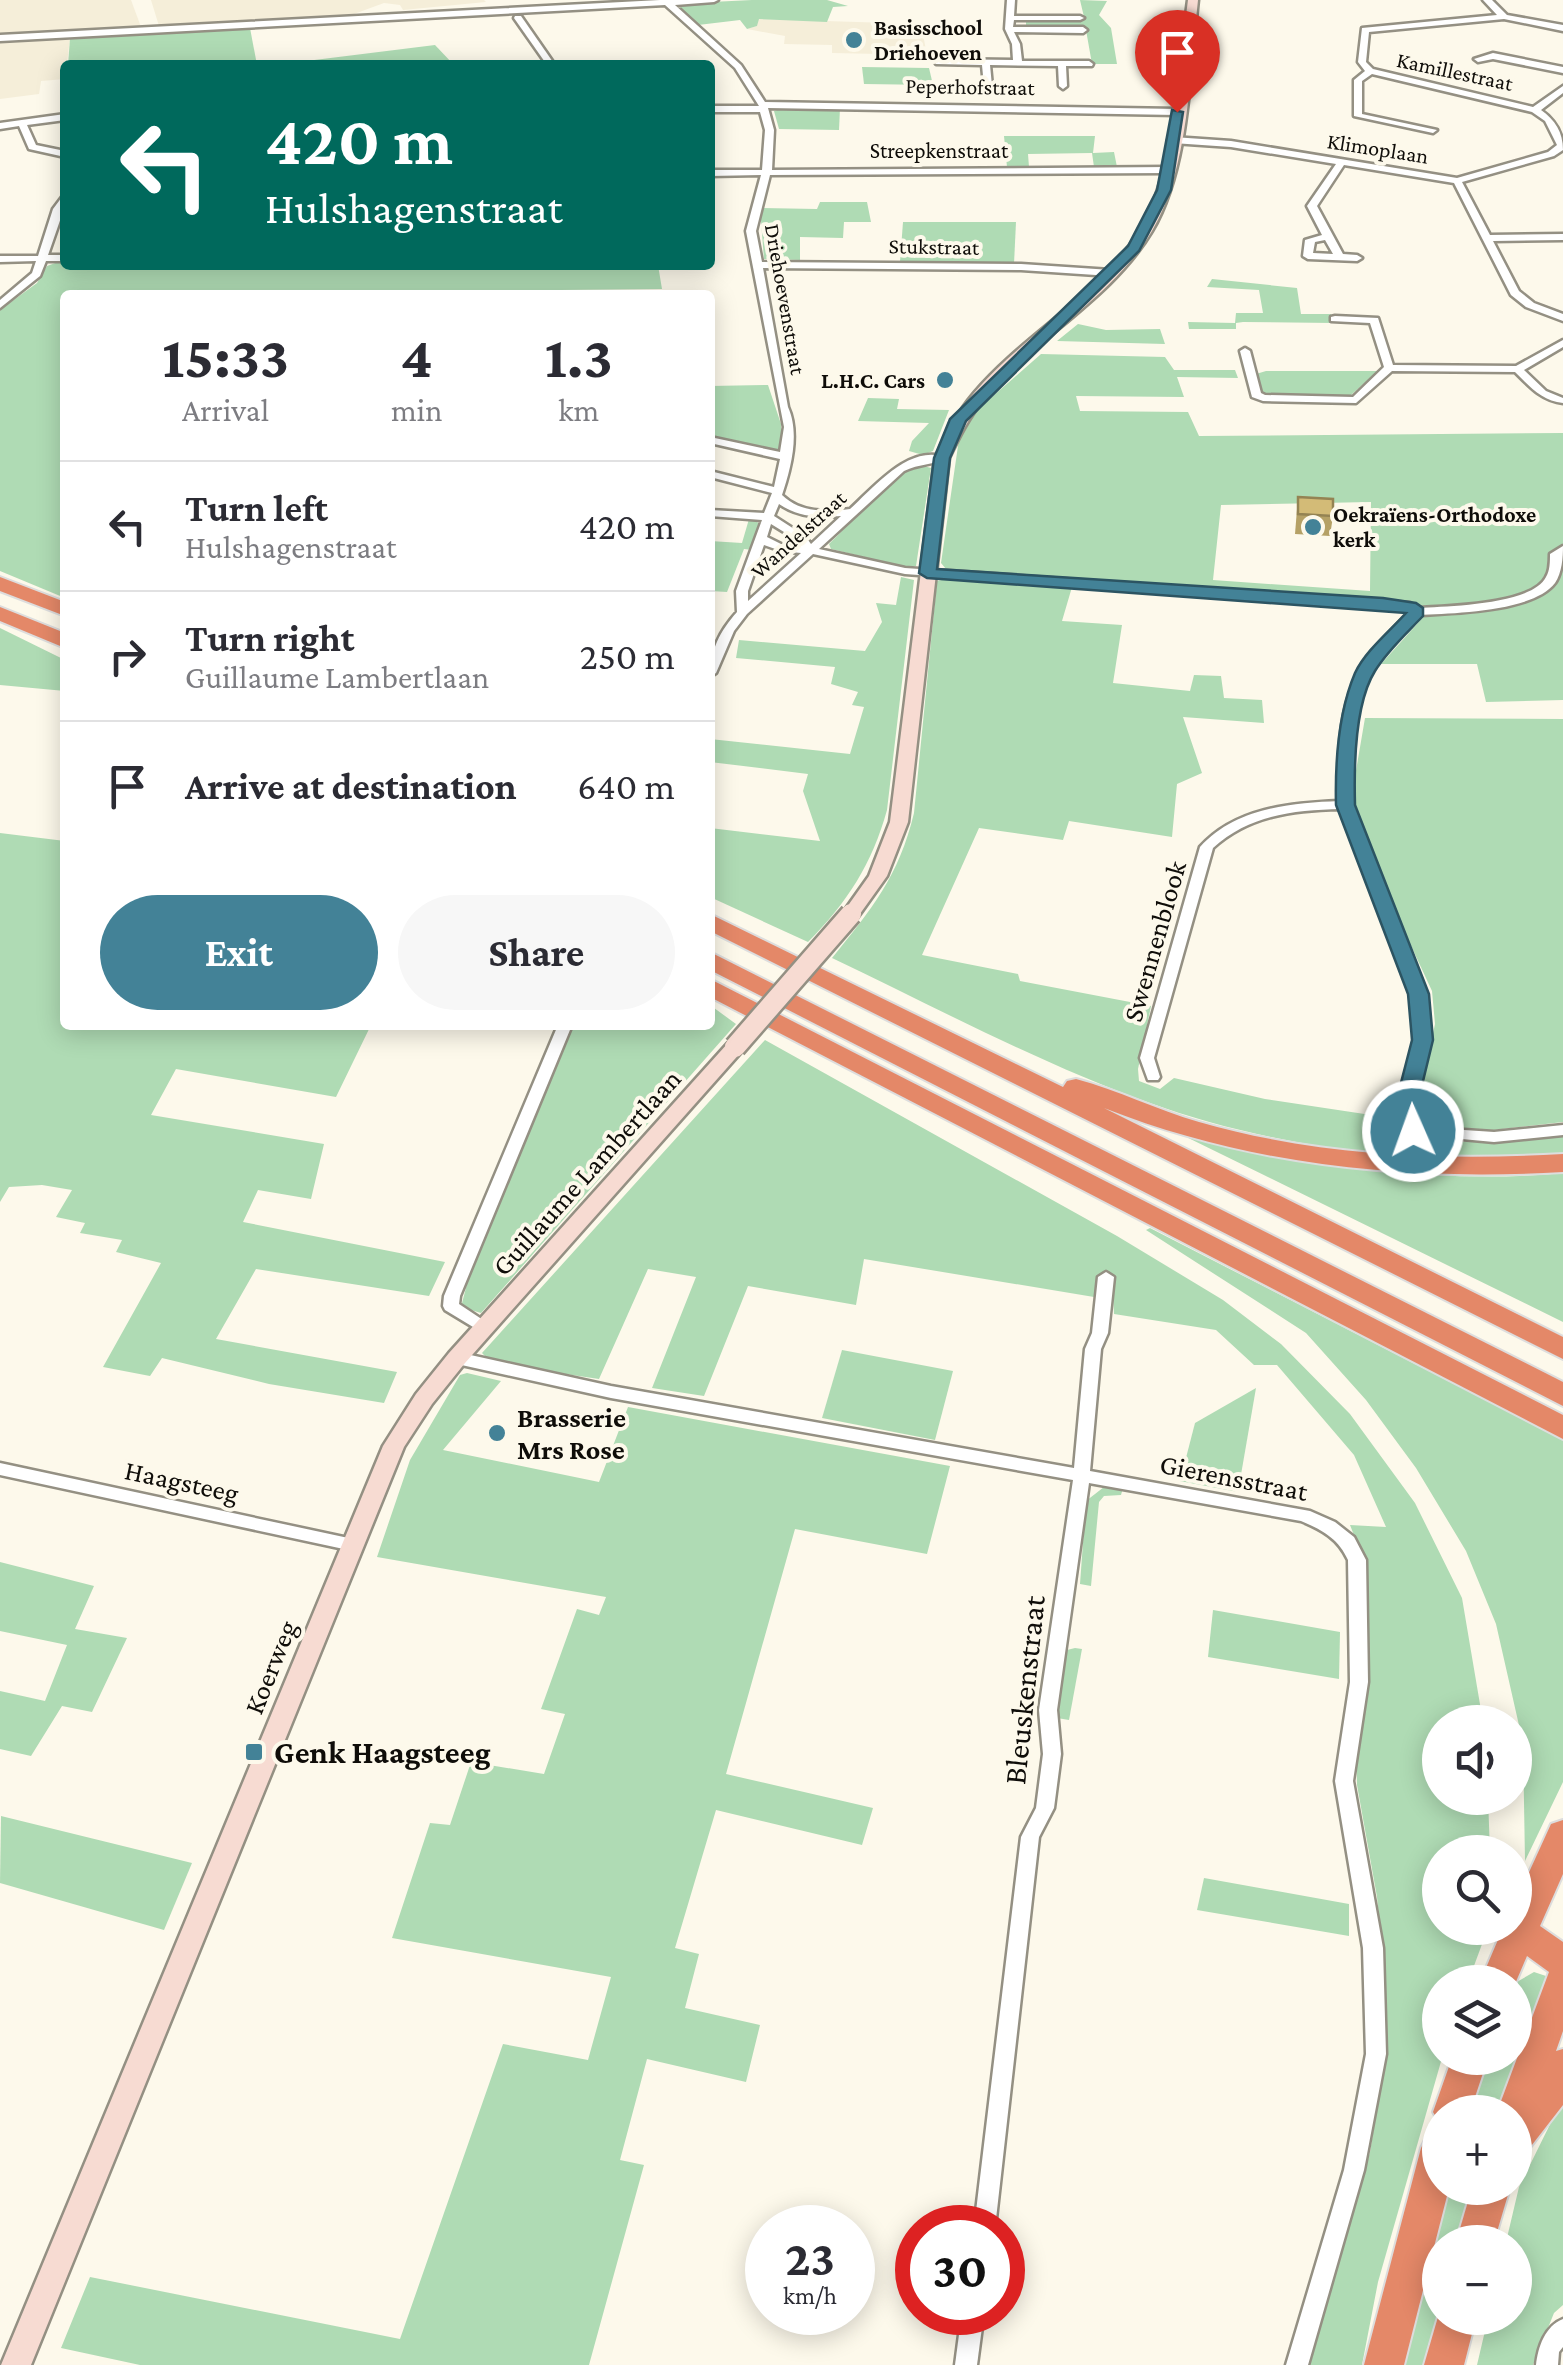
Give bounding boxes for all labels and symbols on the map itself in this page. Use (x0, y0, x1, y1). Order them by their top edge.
pin (1135, 10, 1220, 113)
place label: Basisschool Driehoeven (874, 15, 983, 65)
marker: Basisschool Driehoeven (843, 29, 865, 51)
street label: Kamillestraat (1394, 47, 1516, 96)
street label: Peperhofstraat (905, 73, 1036, 100)
street label: Klimoplaan (1325, 128, 1431, 169)
street label: Streepkenstraat (870, 138, 1009, 163)
street label: Driehoevenstraat (760, 222, 811, 377)
street label: Stukstraat (888, 233, 980, 260)
place label: L.H.C. Cars (821, 368, 925, 393)
marker: L.H.C. Cars (934, 369, 956, 391)
street label: Wandelstraat (746, 485, 852, 584)
place label: Oekraïens-Orthodoxe kerk (1333, 502, 1536, 552)
marker: Oekraïens-Orthodoxe kerk (1302, 516, 1324, 538)
street label: Swennenblook (1117, 857, 1192, 1025)
street label: Guillaume Lambertlaan (486, 1063, 687, 1282)
position arrow (1361, 1079, 1465, 1183)
place label: Brasserie Mrs Rose (517, 1402, 626, 1465)
marker: Brasserie Mrs Rose (486, 1422, 508, 1444)
street label: Gierensstraat (1157, 1448, 1311, 1507)
street label: Haagsteeg (122, 1454, 242, 1509)
street label: Bleuskenstraat (996, 1593, 1052, 1786)
street label: Koerweg (238, 1615, 303, 1718)
place label: Genk Haagsteeg (274, 1734, 491, 1770)
marker: Genk Haagsteeg (243, 1741, 265, 1763)
speed limit sign: 30 (895, 2205, 1025, 2335)

